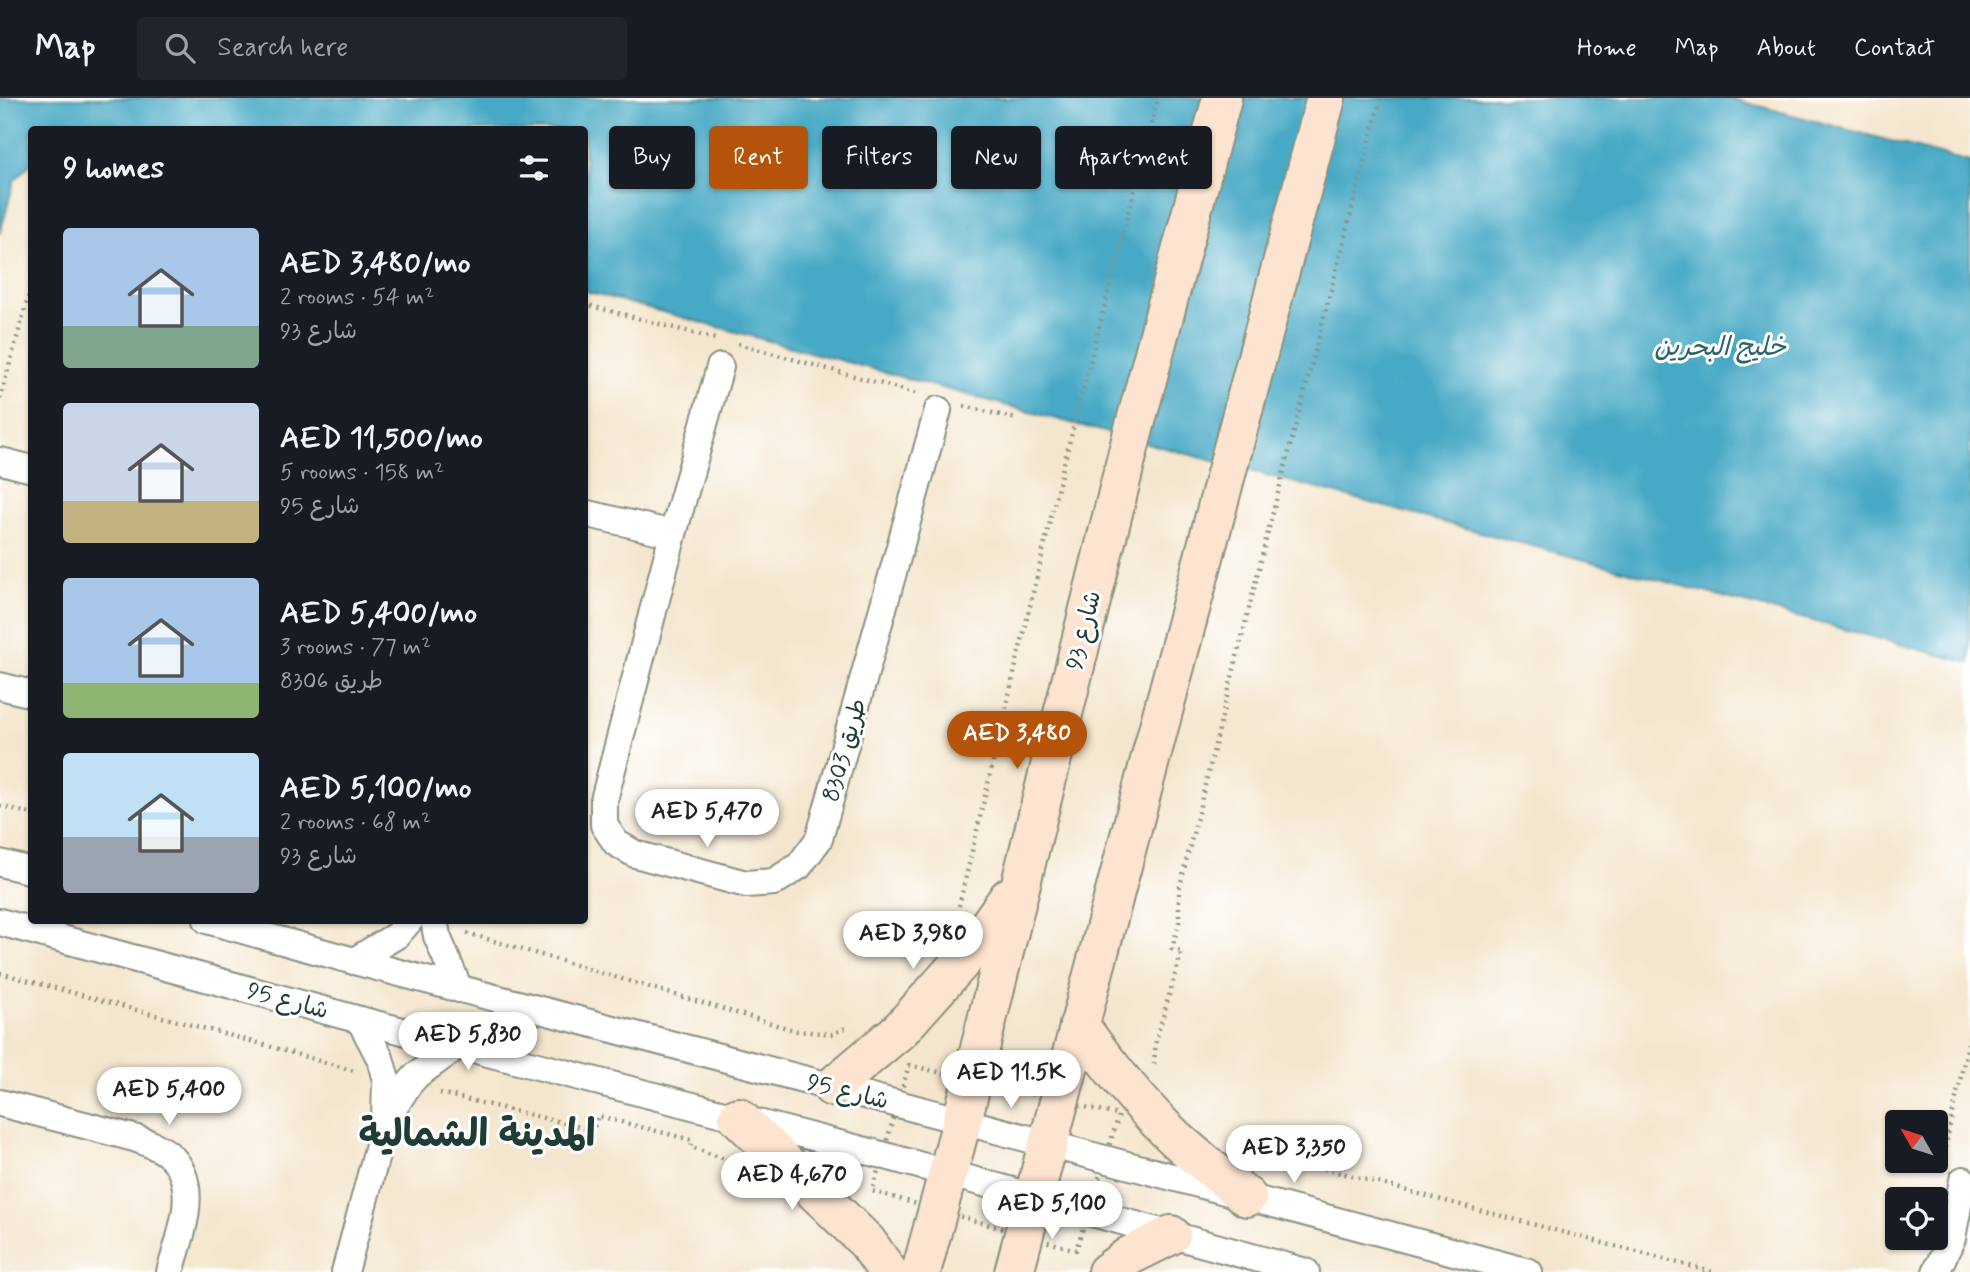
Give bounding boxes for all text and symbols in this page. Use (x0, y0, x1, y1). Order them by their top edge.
search box (137, 17, 627, 80)
text: Map (35, 26, 95, 70)
icon: search (161, 29, 199, 67)
text: Search here (217, 31, 348, 65)
text: Home (1577, 33, 1637, 64)
text: Map (1675, 33, 1719, 64)
text: About (1757, 33, 1816, 64)
text: Contact (1854, 33, 1935, 64)
chip: Buy (609, 126, 695, 189)
chip: Rent (709, 126, 808, 189)
chip: Filters (822, 126, 937, 189)
chip: New (951, 126, 1041, 189)
chip: Apartment (1055, 126, 1212, 189)
text: 9 homes (63, 149, 164, 188)
icon: filters (515, 149, 553, 187)
text: AED 3,480/mo (280, 244, 471, 283)
icon: home (119, 256, 203, 340)
text: 2 rooms · 54 m² (280, 283, 434, 313)
text: شارع 93 (280, 317, 357, 347)
water label: خليج البحرين (1654, 331, 1787, 365)
text: AED 11,500/mo (280, 419, 483, 458)
icon: home (119, 431, 203, 515)
text: 5 rooms · 158 m² (280, 458, 444, 488)
text: شارع 95 (280, 492, 360, 522)
street label: شارع 93 (1060, 588, 1109, 673)
text: AED 5,400/mo (280, 594, 477, 633)
icon: home (119, 606, 203, 690)
text: 3 rooms · 77 m² (280, 633, 431, 663)
text: طريق 8306 (280, 667, 383, 697)
street label: طريق 8303 (816, 695, 875, 806)
pin: AED 3,480 (937, 712, 1097, 771)
text: AED 3,480 (963, 719, 1071, 749)
text: AED 5,100/mo (280, 769, 472, 808)
icon: home (119, 781, 203, 865)
pin: AED 5,470 (627, 790, 787, 849)
text: AED 5,470 (651, 797, 763, 827)
text: 2 rooms · 68 m² (280, 808, 431, 838)
text: شارع 93 (280, 842, 357, 872)
pin: AED 3,980 (833, 912, 993, 971)
text: AED 3,980 (859, 919, 967, 949)
street label: شارع 95 (244, 976, 332, 1027)
pin: AED 5,830 (388, 1012, 548, 1072)
text: AED 5,830 (414, 1020, 522, 1050)
pin: AED 11.5K (931, 1051, 1091, 1110)
text: AED 11.5K (957, 1058, 1065, 1088)
street label: شارع 95 (804, 1067, 892, 1118)
pin: AED 5,400 (89, 1068, 249, 1127)
text: AED 5,400 (113, 1075, 225, 1105)
north arrow (1885, 1110, 1948, 1172)
map controls (1885, 1110, 1948, 1250)
district label: المدينة الشمالية (358, 1111, 596, 1160)
pin: AED 3,350 (1214, 1126, 1374, 1185)
text: AED 3,350 (1242, 1133, 1346, 1163)
pin: AED 4,670 (712, 1152, 872, 1212)
text: AED 4,670 (737, 1160, 847, 1190)
pin: AED 5,100 (972, 1182, 1132, 1241)
button: locate (1885, 1187, 1948, 1250)
text: AED 5,100 (998, 1189, 1106, 1219)

